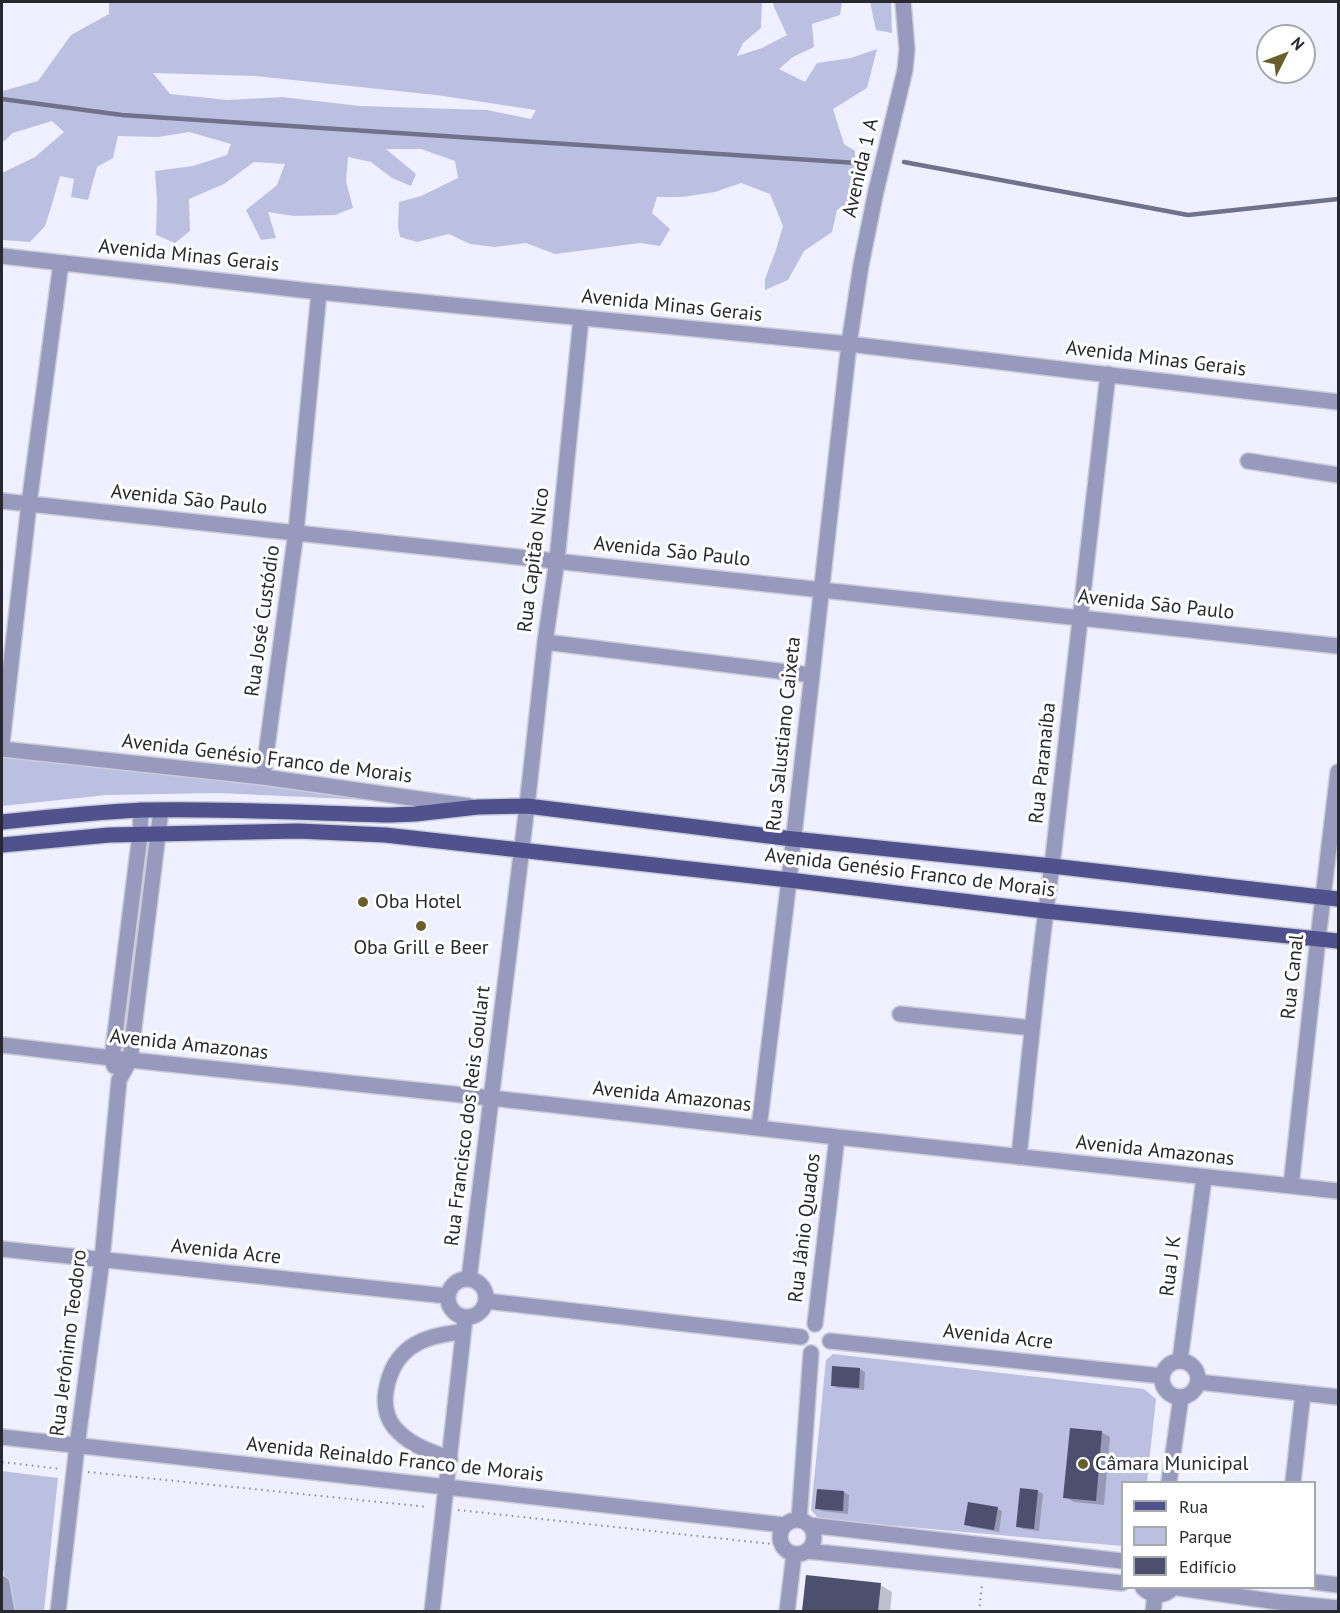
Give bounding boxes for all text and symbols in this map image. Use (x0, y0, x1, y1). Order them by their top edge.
north arrow (1256, 24, 1316, 84)
text: N (1287, 33, 1309, 54)
street label: Avenida 1 A (838, 116, 884, 220)
street label: Avenida Minas Gerais (97, 235, 281, 277)
street label: Avenida Minas Gerais (580, 285, 764, 327)
street label: Avenida Minas Gerais (1064, 336, 1248, 382)
street label: Avenida São Paulo (110, 480, 268, 520)
street label: Rua Capitão Nico (513, 486, 555, 634)
street label: Avenida São Paulo (593, 532, 751, 572)
street label: Rua José Custódio (240, 544, 286, 698)
street label: Avenida São Paulo (1077, 585, 1235, 625)
street label: Rua Salustiano Caixeta (762, 636, 806, 832)
street label: Rua Paranaíba (1025, 701, 1061, 825)
street label: Avenida Genésio Franco de Morais (121, 729, 413, 789)
street label: Avenida Genésio Franco de Morais (764, 843, 1056, 903)
place label: Oba Hotel (375, 890, 461, 914)
marker: Oba Hotel (356, 895, 370, 909)
marker: Oba Grill e Beer (414, 919, 428, 933)
street label: Rua Canal (1277, 933, 1309, 1021)
place label: Oba Grill e Beer (353, 936, 489, 960)
street label: Rua Francisco dos Reis Goulart (440, 984, 496, 1248)
street label: Avenida Amazonas (108, 1025, 270, 1065)
street label: Avenida Amazonas (591, 1077, 753, 1117)
street label: Avenida Amazonas (1074, 1131, 1236, 1171)
street label: Rua Jânio Quados (784, 1152, 826, 1304)
street label: Avenida Acre (170, 1234, 282, 1270)
street label: Rua J K (1155, 1234, 1187, 1298)
street label: Rua Jerônimo Teodoro (46, 1248, 92, 1438)
street label: Avenida Acre (942, 1319, 1054, 1355)
street label: Avenida Reinaldo Franco de Morais (245, 1432, 545, 1488)
place label: Câmara Municipal (1095, 1452, 1248, 1476)
marker: Câmara Municipal (1076, 1457, 1090, 1471)
legend (1121, 1481, 1316, 1589)
text: Rua (1179, 1495, 1208, 1518)
text: Parque (1179, 1525, 1232, 1548)
text: Edifício (1179, 1555, 1236, 1578)

